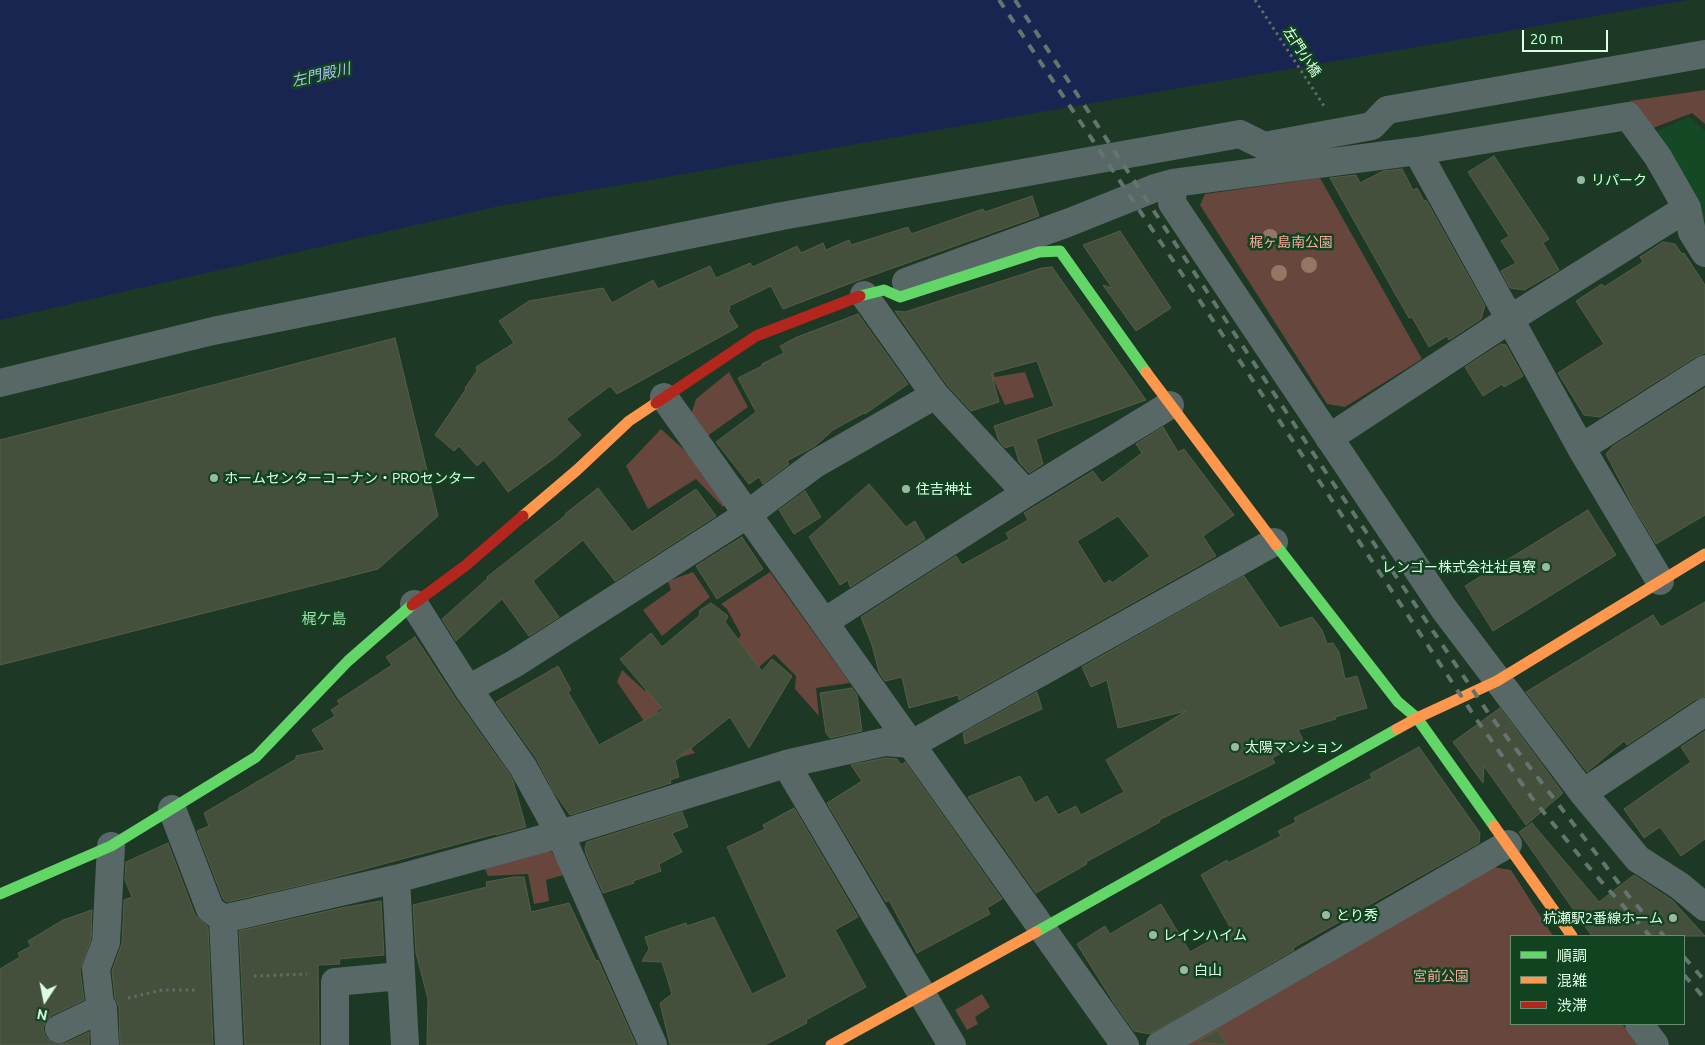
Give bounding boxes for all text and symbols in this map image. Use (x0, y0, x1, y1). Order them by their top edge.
scale bar (1525, 20, 1611, 52)
street label: 左門小橋 (1280, 24, 1324, 80)
text: 20 m (1530, 30, 1563, 47)
water label: 左門殿川 (290, 59, 352, 91)
place label: リパーク (1591, 172, 1647, 188)
marker: リパーク (1575, 174, 1587, 186)
park label: 梶ヶ島南公園 (1249, 234, 1333, 250)
place label: ホームセンターコーナン・PROセンター (224, 470, 476, 486)
marker: ホームセンターコーナン・PROセンター (208, 472, 220, 484)
place label: 住吉神社 (916, 481, 972, 497)
marker: 住吉神社 (900, 483, 912, 495)
place label: レンゴー株式会社社員寮 (1382, 559, 1536, 575)
marker: レンゴー株式会社社員寮 (1540, 561, 1552, 573)
district label: 梶ケ島 (302, 610, 346, 628)
place label: 太陽マンション (1245, 739, 1343, 755)
marker: 太陽マンション (1229, 741, 1241, 753)
place label: とり秀 (1336, 907, 1378, 923)
marker: とり秀 (1320, 909, 1332, 921)
place label: 杭瀬駅2番線ホーム (1543, 910, 1663, 926)
marker: 杭瀬駅2番線ホーム (1667, 912, 1679, 924)
place label: レインハイム (1163, 927, 1247, 943)
marker: レインハイム (1147, 929, 1159, 941)
legend (1510, 935, 1685, 1025)
text: 順調 (1557, 947, 1587, 964)
place label: 白山 (1194, 962, 1222, 978)
marker: 白山 (1178, 964, 1190, 976)
park label: 宮前公園 (1413, 968, 1469, 984)
text: 混雑 (1557, 972, 1587, 989)
north arrow (20, 975, 70, 1025)
text: 渋滞 (1557, 997, 1587, 1014)
text: N (35, 1006, 49, 1024)

